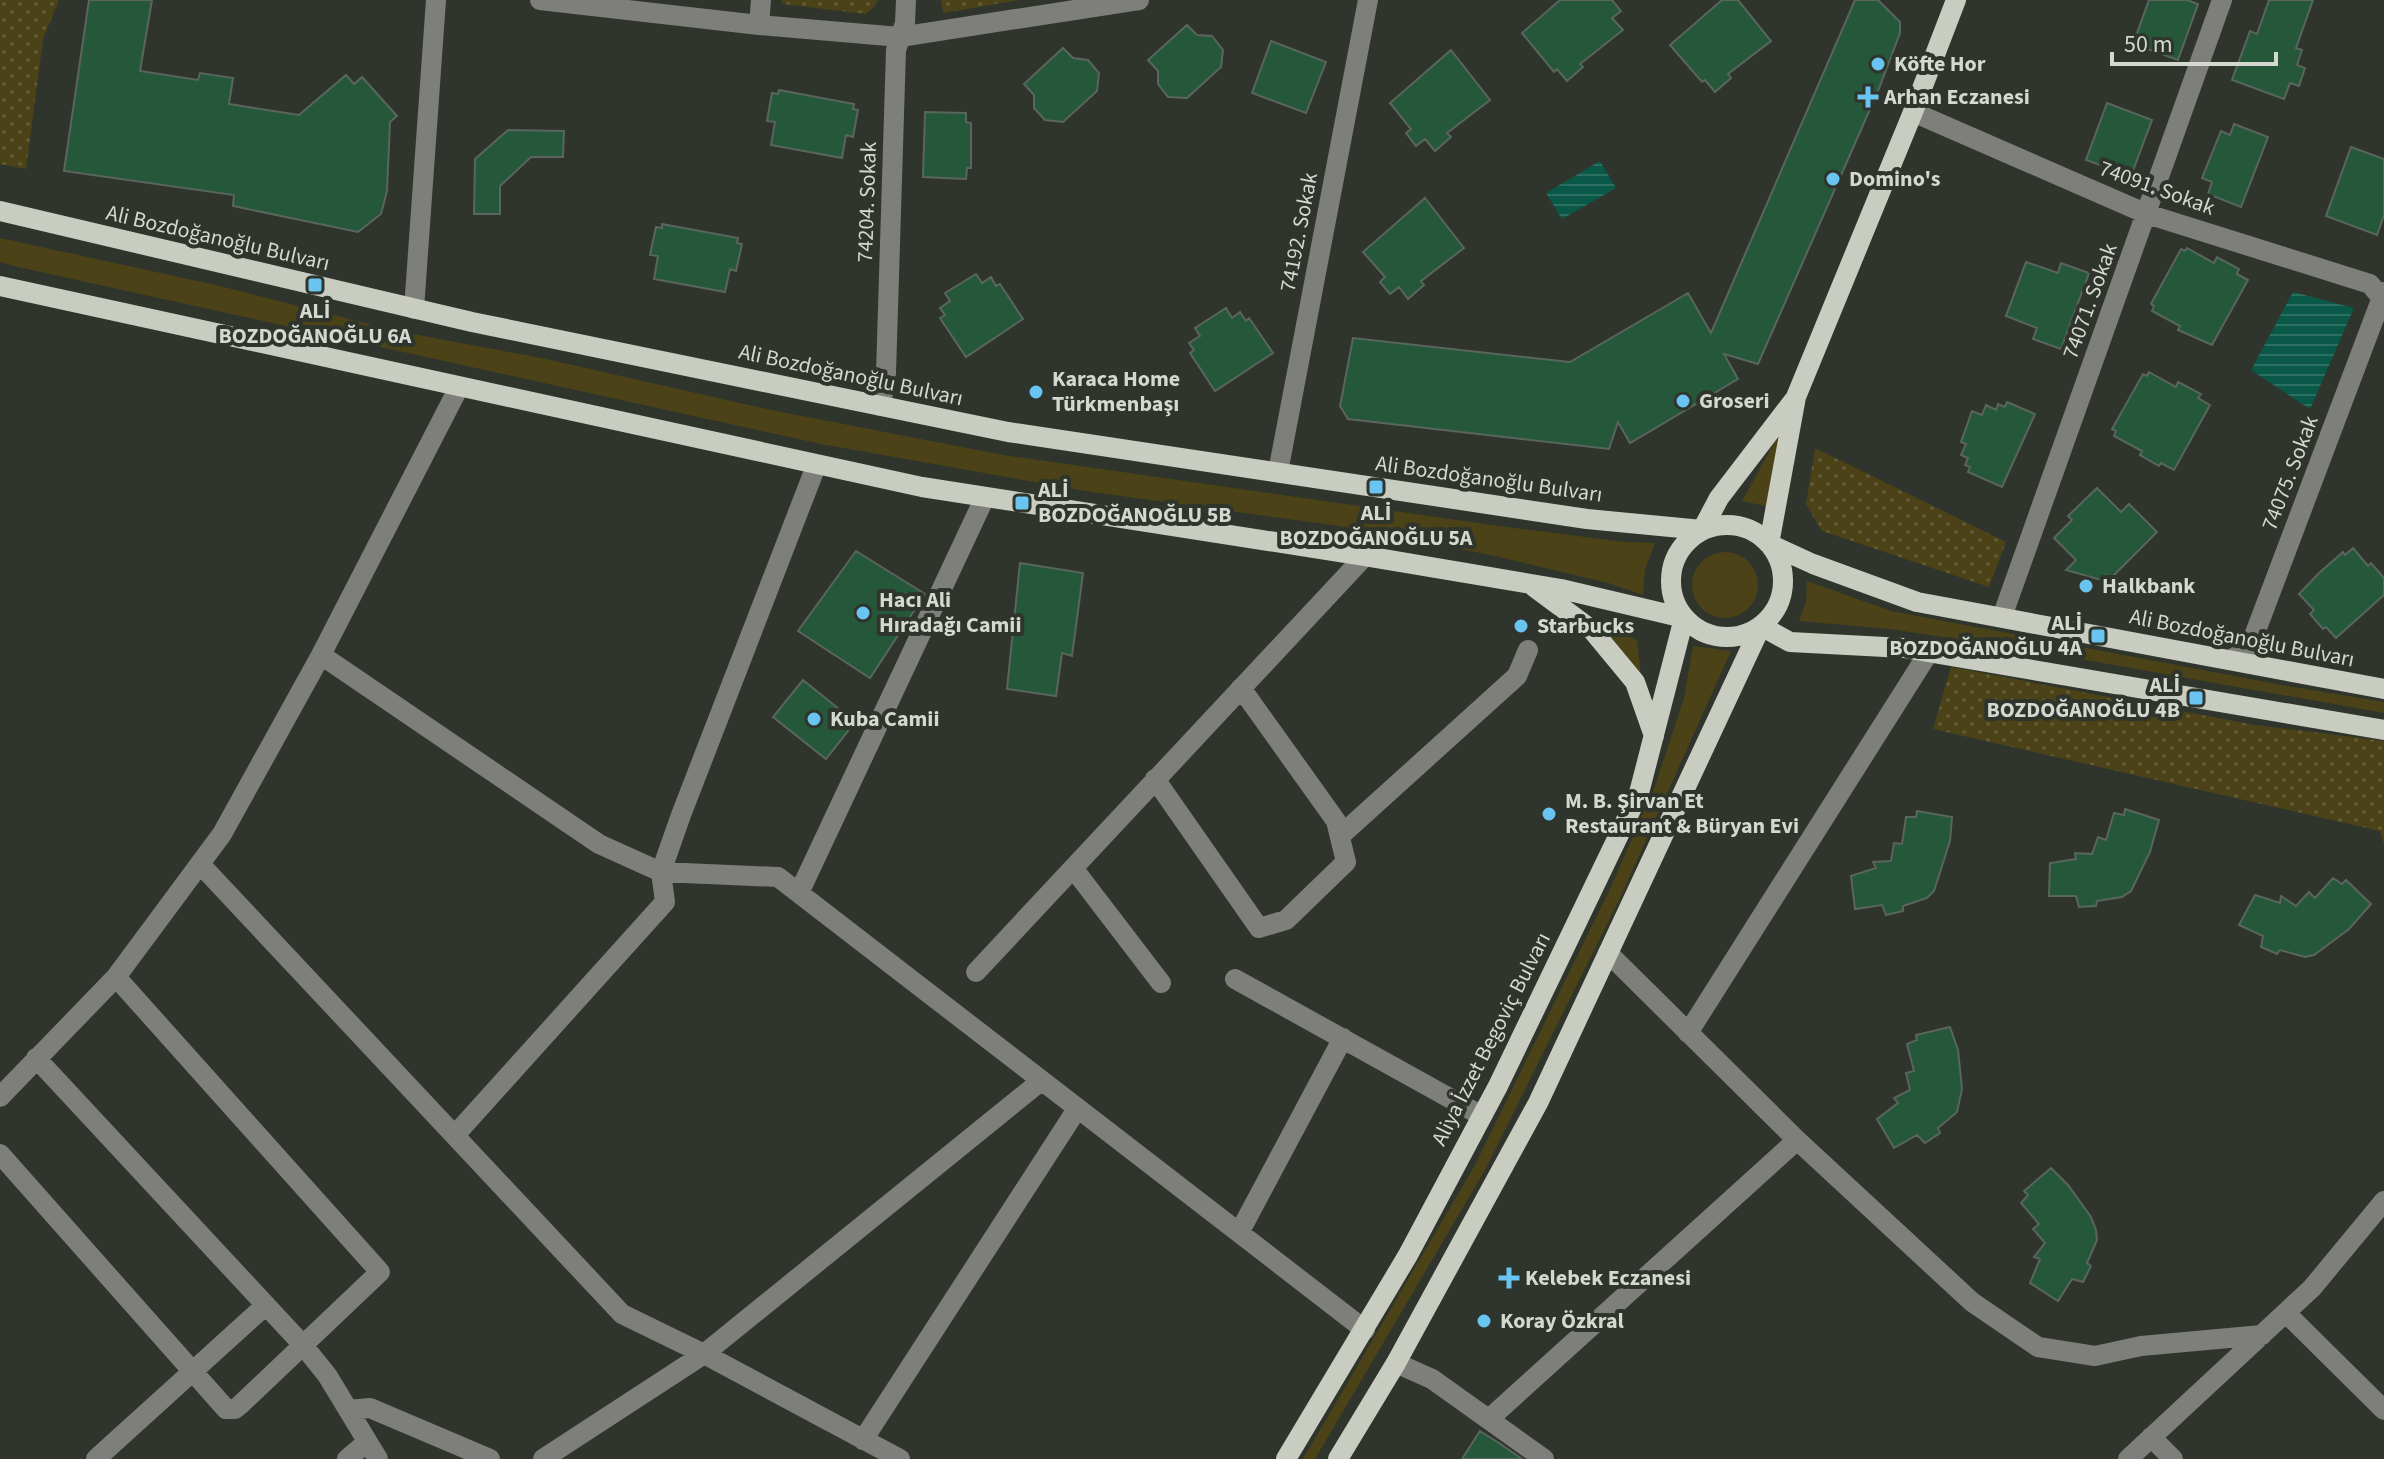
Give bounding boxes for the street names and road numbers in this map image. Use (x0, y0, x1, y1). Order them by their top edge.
street label: 74204. Sokak (849, 141, 885, 263)
street label: 74091. Sokak (2095, 152, 2219, 224)
street label: 74192. Sokak (1272, 170, 1326, 294)
street label: Ali Bozdoğanoğlu Bulvarı (103, 197, 333, 279)
street label: 74071. Sokak (2054, 239, 2126, 363)
street label: Ali Bozdoğanoğlu Bulvarı (736, 336, 966, 414)
street label: 74075. Sokak (2253, 411, 2327, 535)
street label: Ali Bozdoğanoğlu Bulvarı (1374, 447, 1604, 511)
street label: Ali Bozdoğanoğlu Bulvarı (2127, 600, 2357, 676)
street label: Aliya İzzet Begoviç Bulvarı (1423, 927, 1559, 1151)

